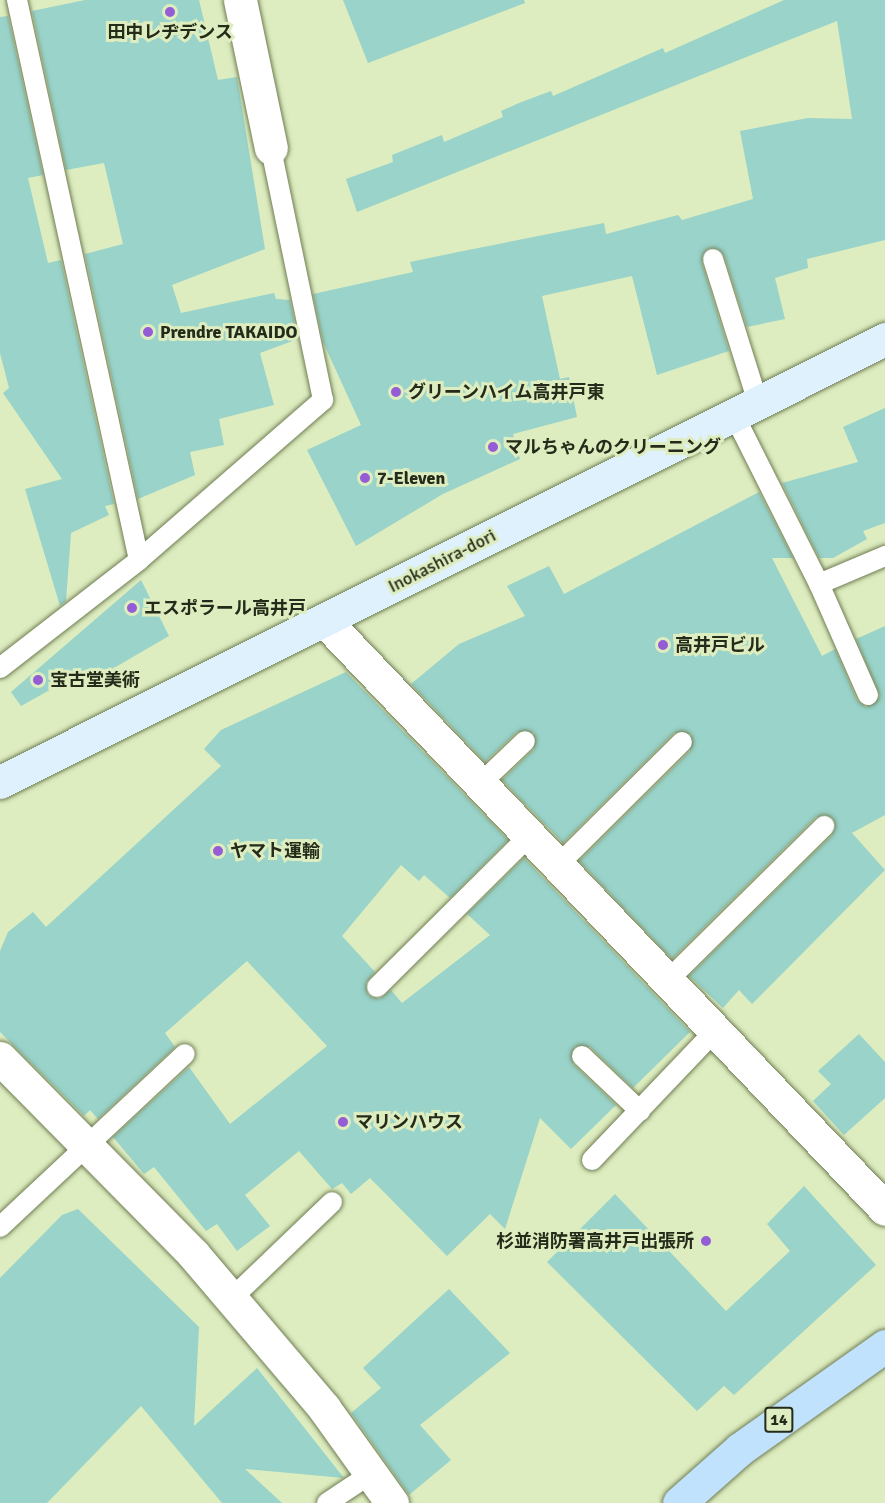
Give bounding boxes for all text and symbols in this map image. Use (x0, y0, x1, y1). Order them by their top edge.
marker: 田中レヂデンス (163, 5, 177, 19)
place label: 田中レヂデンス (107, 21, 233, 43)
place label: Prendre TAKAIDO (160, 321, 297, 343)
marker: Prendre TAKAIDO (141, 325, 155, 339)
place label: グリーンハイム高井戸東 (408, 381, 606, 403)
marker: グリーンハイム高井戸東 (389, 385, 403, 399)
place label: マルちゃんのクリーニング (505, 436, 721, 458)
marker: マルちゃんのクリーニング (486, 440, 500, 454)
place label: 7-Eleven (377, 467, 445, 489)
marker: 7-Eleven (358, 471, 372, 485)
street label: Inokashira-dori (385, 525, 499, 597)
place label: エスポラール高井戸 (144, 597, 306, 619)
marker: エスポラール高井戸 (125, 601, 139, 615)
place label: 高井戸ビル (675, 634, 765, 656)
marker: 高井戸ビル (656, 638, 670, 652)
place label: 宝古堂美術 (50, 669, 140, 691)
marker: 宝古堂美術 (31, 673, 45, 687)
place label: ヤマト運輸 (230, 840, 320, 862)
marker: ヤマト運輸 (211, 844, 225, 858)
place label: マリンハウス (355, 1111, 463, 1133)
marker: マリンハウス (336, 1115, 350, 1129)
place label: 杉並消防署高井戸出張所 (496, 1230, 694, 1252)
marker: 杉並消防署高井戸出張所 (699, 1234, 713, 1248)
road number: 14 (764, 1407, 794, 1433)

